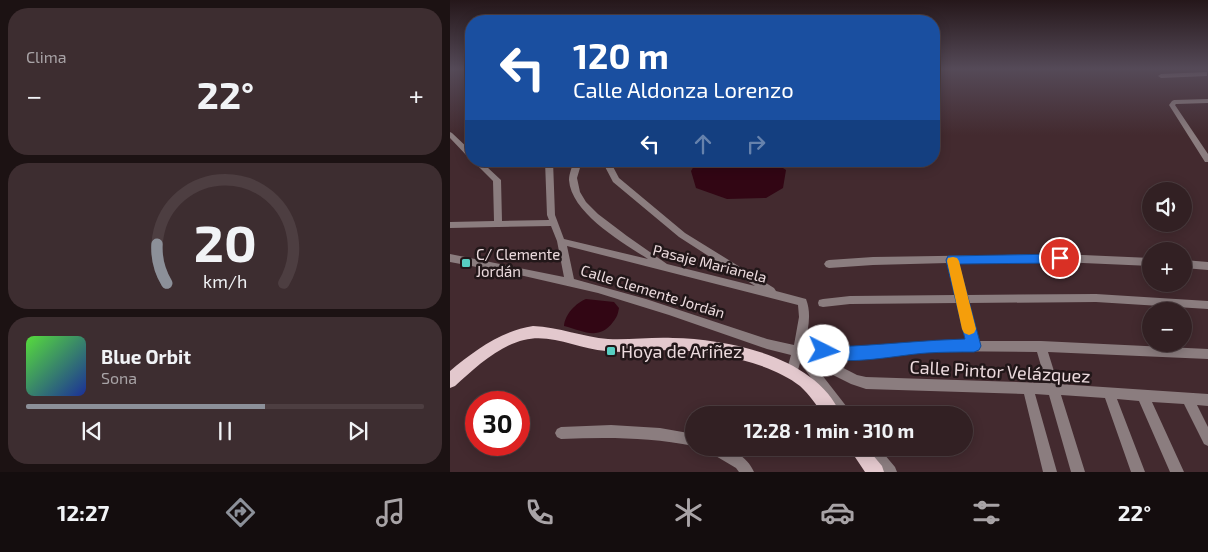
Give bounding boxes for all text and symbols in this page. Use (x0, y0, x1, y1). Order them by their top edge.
text: 120 m (573, 34, 669, 76)
icon: left (490, 35, 555, 100)
text: Clima (26, 47, 67, 66)
text: 22° (197, 71, 254, 117)
text: Calle Aldonza Lorenzo (573, 76, 794, 102)
text: − (26, 78, 42, 112)
text: + (409, 78, 424, 112)
icon: left (636, 130, 664, 158)
icon: ahead (689, 130, 717, 158)
icon: right (742, 130, 770, 158)
map controls (1142, 182, 1192, 352)
button: sound (1142, 182, 1192, 232)
text: 20 (193, 210, 257, 272)
pin (1039, 237, 1081, 279)
street label: Pasaje Marianela (651, 240, 769, 287)
button: + (1142, 242, 1192, 292)
icon: arrive (1046, 244, 1074, 272)
place label: C/ Clemente Jordán (476, 245, 560, 280)
marker: C/ Clemente Jordán (460, 257, 472, 269)
street label: Calle Clemente Jordán (579, 260, 727, 322)
text: km/h (203, 270, 247, 292)
button: − (1142, 302, 1192, 352)
position arrow (797, 324, 849, 376)
place label: Hoya de Ariñez (621, 340, 742, 362)
text: Blue Orbit (101, 345, 191, 368)
marker: Hoya de Ariñez (605, 345, 617, 357)
street label: Calle Pintor Velázquez (909, 355, 1091, 387)
text: Sona (101, 368, 137, 387)
speed limit sign: 30 (465, 391, 530, 456)
icon: previous (78, 417, 106, 445)
icon: pause (211, 417, 239, 445)
icon: next (344, 417, 372, 445)
text: 12:28 · 1 min · 310 m (744, 419, 914, 442)
icon: directions (223, 495, 258, 530)
icon: music (373, 495, 408, 530)
icon: phone (522, 495, 557, 530)
icon: climate (671, 495, 706, 530)
icon: car (820, 495, 855, 530)
icon: filters (969, 495, 1004, 530)
text: 12:27 (57, 499, 109, 525)
text: 22° (1118, 499, 1151, 525)

